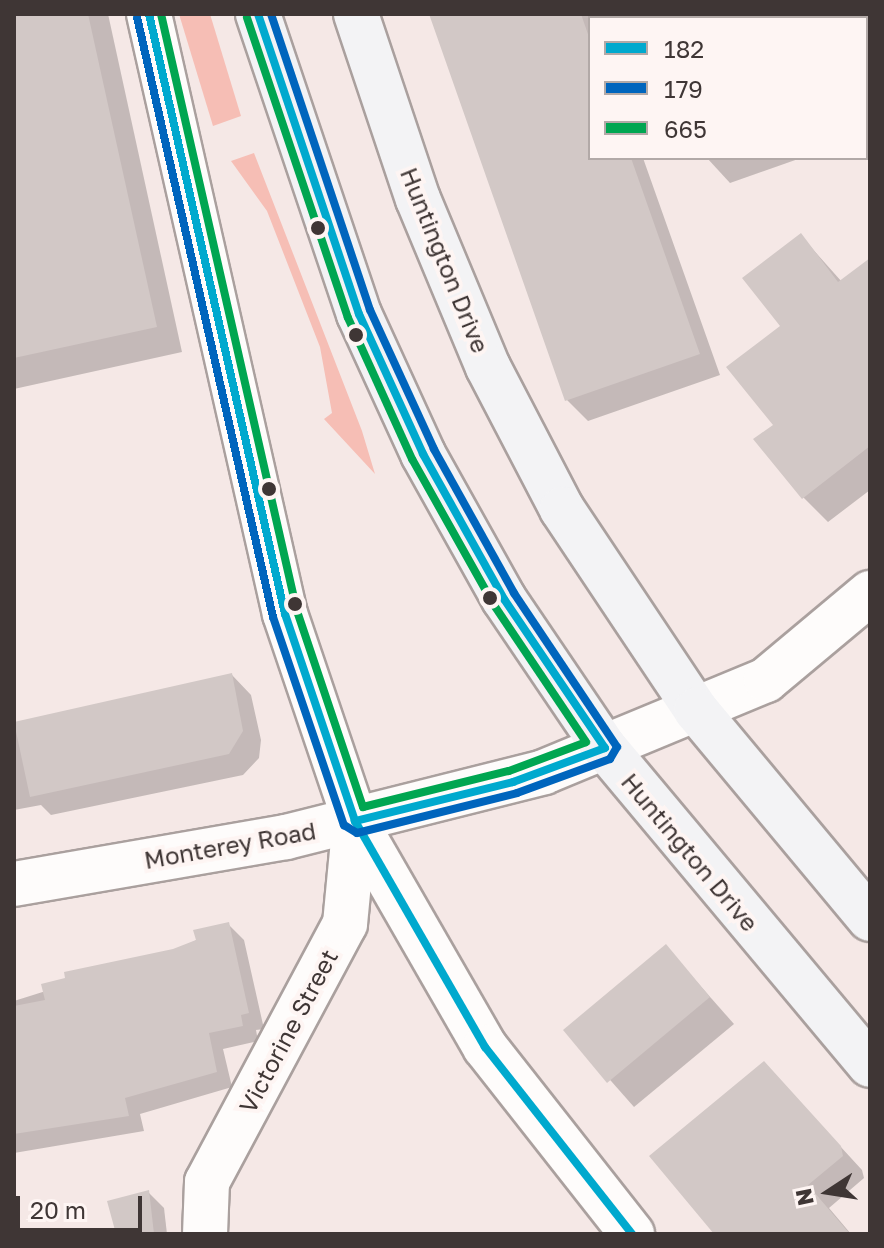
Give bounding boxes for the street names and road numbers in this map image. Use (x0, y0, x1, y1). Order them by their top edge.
street label: Huntington Drive (395, 163, 495, 357)
street label: Huntington Drive (616, 767, 764, 937)
street label: Monterey Road (142, 816, 318, 874)
street label: Victorine Street (233, 944, 343, 1118)

